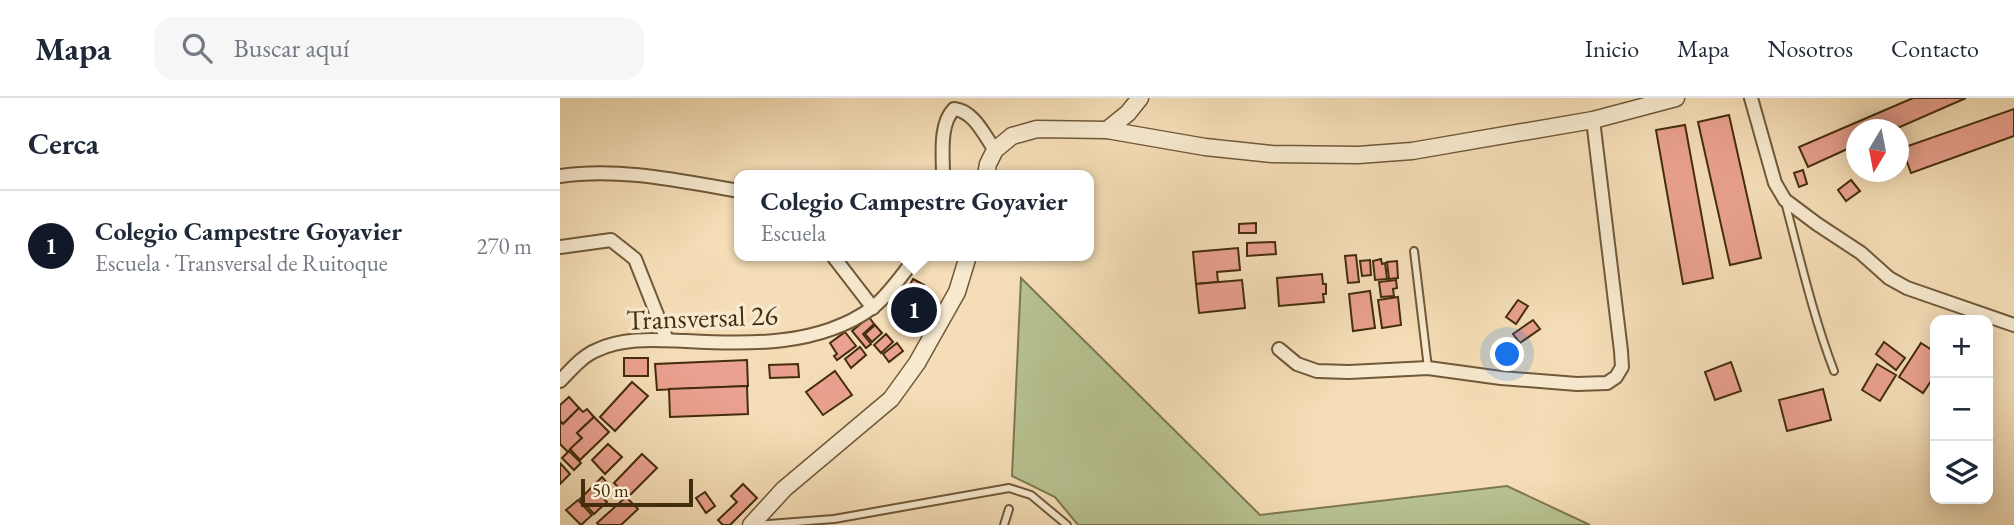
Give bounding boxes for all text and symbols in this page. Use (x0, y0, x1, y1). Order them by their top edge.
search box (154, 17, 644, 80)
text: Mapa (35, 27, 112, 70)
icon: search (178, 29, 216, 67)
text: Buscar aquí (234, 31, 349, 65)
text: Inicio (1585, 33, 1639, 64)
text: Mapa (1677, 33, 1729, 64)
text: Nosotros (1767, 33, 1853, 64)
text: Contacto (1891, 33, 1979, 64)
north arrow (1846, 119, 1909, 182)
text: Cerca (28, 124, 99, 163)
popup (734, 170, 1094, 261)
text: Colegio Campestre Goyavier (761, 184, 1067, 218)
text: Colegio Campestre Goyavier (95, 214, 402, 248)
text: Escuela (761, 218, 826, 248)
text: 1 (45, 231, 57, 261)
text: 270 m (476, 231, 532, 261)
text: Escuela · Transversal de Ruitoque (95, 248, 388, 278)
pin: 1 (891, 284, 937, 336)
street label: Transversal 26 (626, 296, 778, 338)
map controls (1930, 315, 1993, 504)
button: + (1930, 315, 1993, 378)
your location (1490, 337, 1524, 371)
button: − (1930, 378, 1993, 441)
button: layers (1930, 441, 1993, 504)
scale bar (581, 476, 693, 508)
text: 50 m (592, 478, 629, 503)

